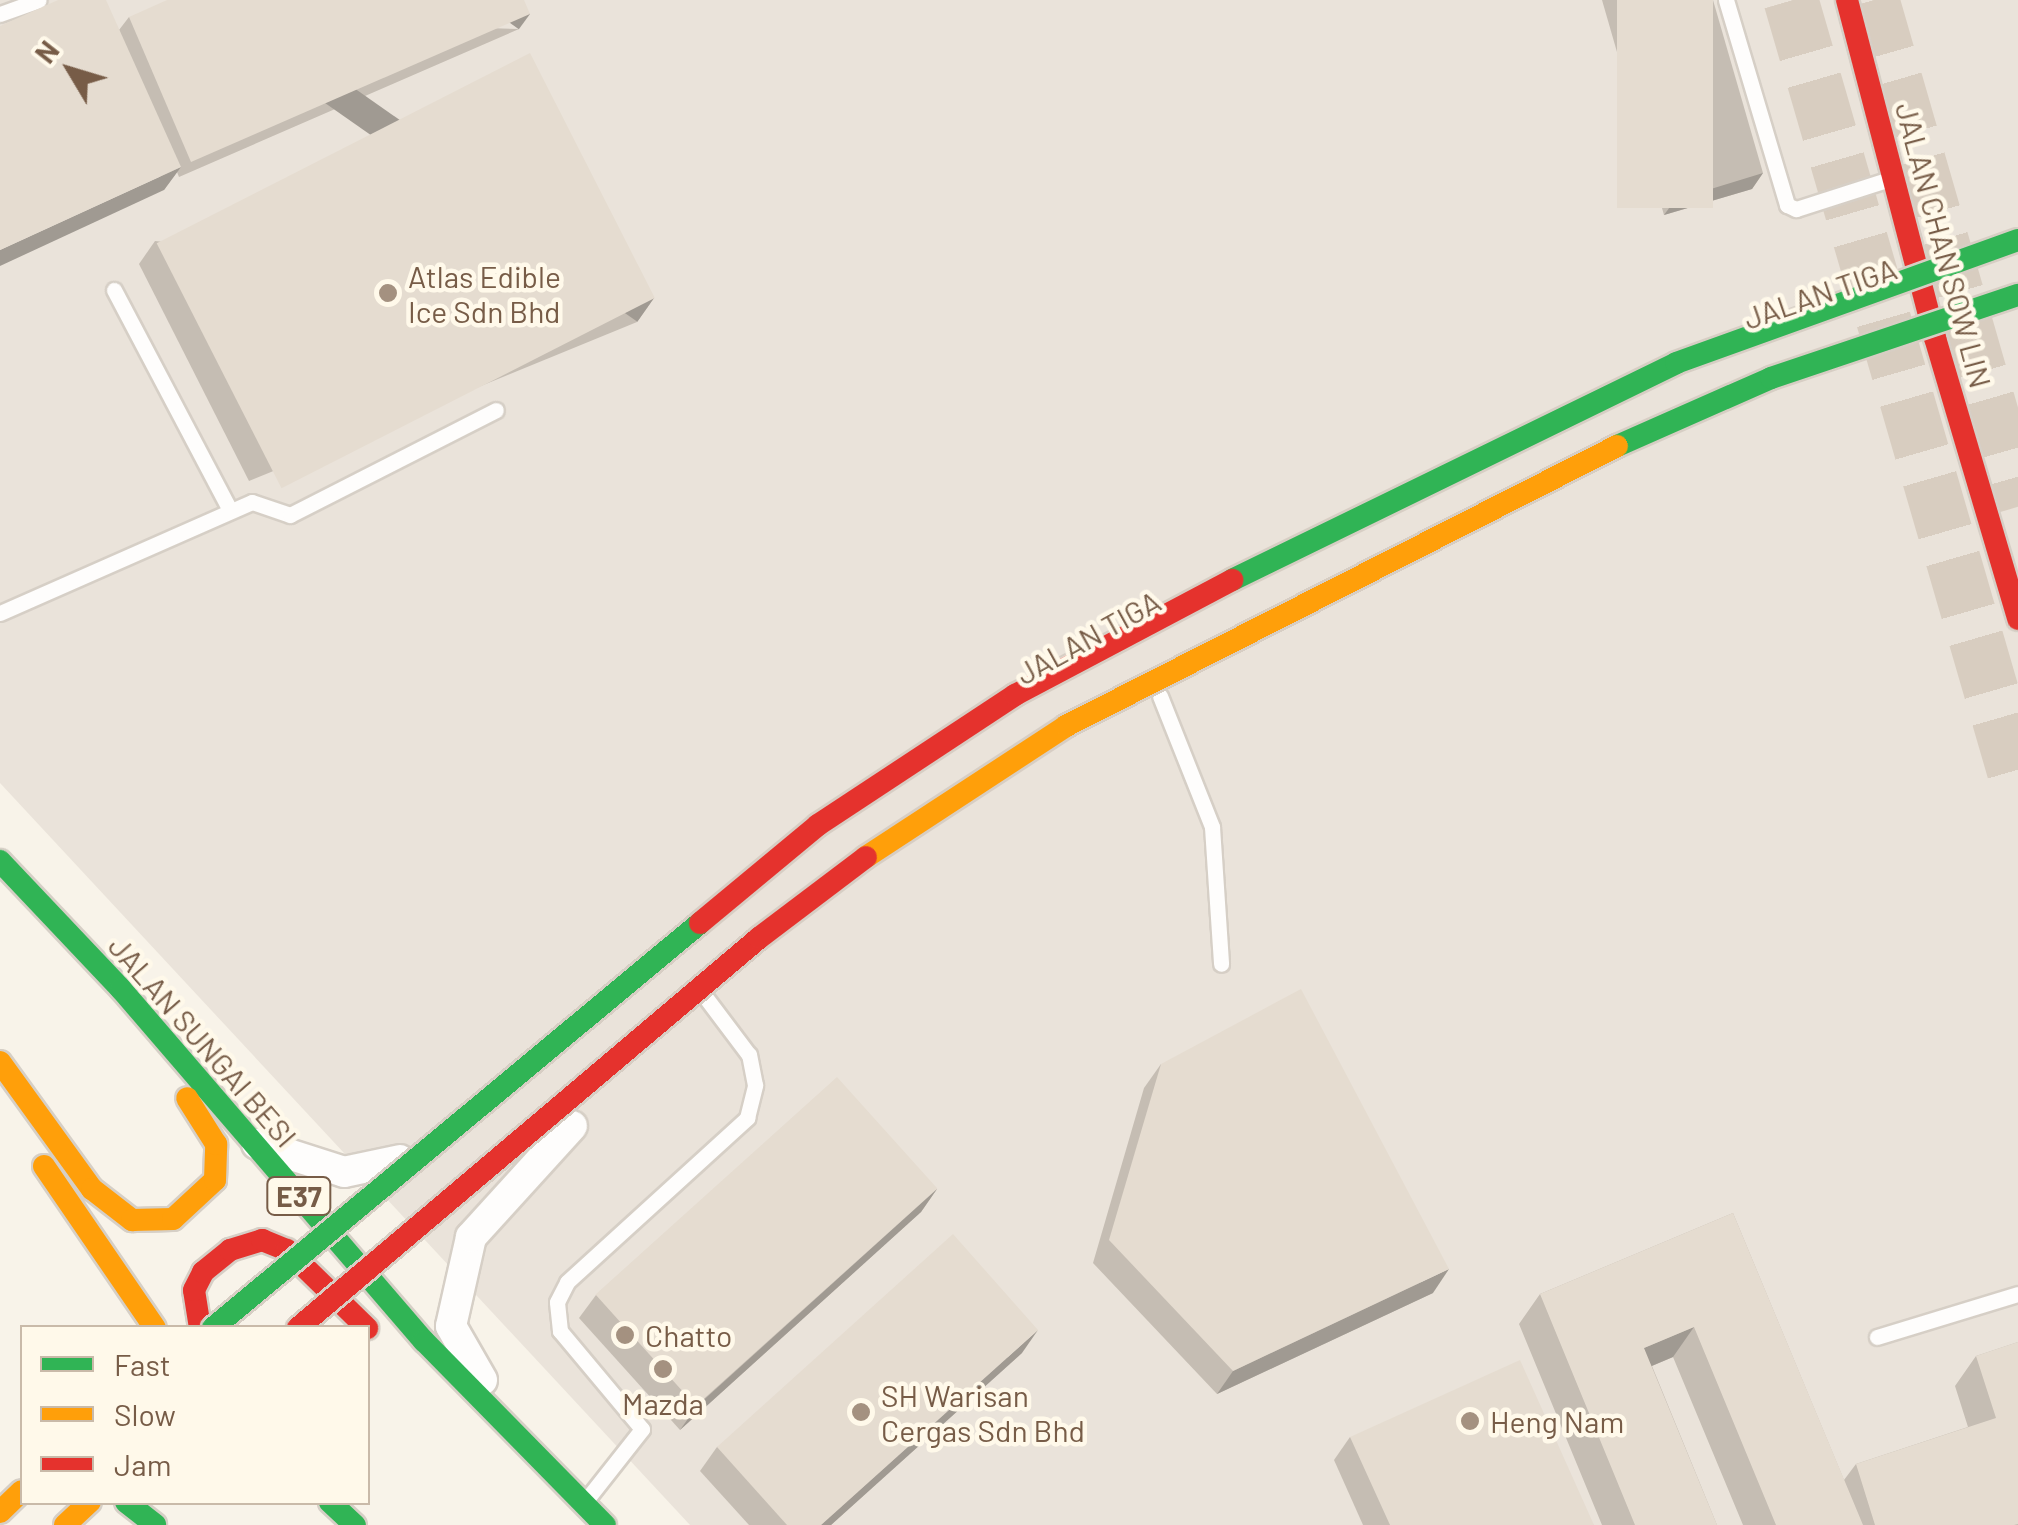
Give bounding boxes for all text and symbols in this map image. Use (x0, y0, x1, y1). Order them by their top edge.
north arrow (20, 20, 120, 120)
text: N (27, 34, 65, 69)
street label: JALAN CHAN SOW LIN (1889, 98, 1999, 392)
street label: JALAN TIGA (1739, 250, 1901, 336)
place label: Atlas Edible Ice Sdn Bhd (408, 258, 561, 328)
marker: Atlas Edible Ice Sdn Bhd (377, 282, 399, 304)
street label: JALAN TIGA (1010, 583, 1166, 691)
street label: JALAN SUNGAI BESI (102, 928, 304, 1154)
road number: E37 (264, 1173, 334, 1219)
place label: Chatto (645, 1317, 732, 1353)
marker: Chatto (614, 1324, 636, 1346)
legend (20, 1325, 370, 1505)
text: Fast (114, 1346, 171, 1382)
marker: Mazda (652, 1358, 674, 1380)
place label: SH Warisan Cergas Sdn Bhd (881, 1377, 1085, 1448)
place label: Mazda (622, 1385, 704, 1421)
text: Slow (114, 1396, 176, 1432)
marker: SH Warisan Cergas Sdn Bhd (850, 1401, 872, 1423)
place label: Heng Nam (1490, 1403, 1624, 1439)
marker: Heng Nam (1459, 1410, 1481, 1432)
text: Jam (114, 1446, 171, 1482)

